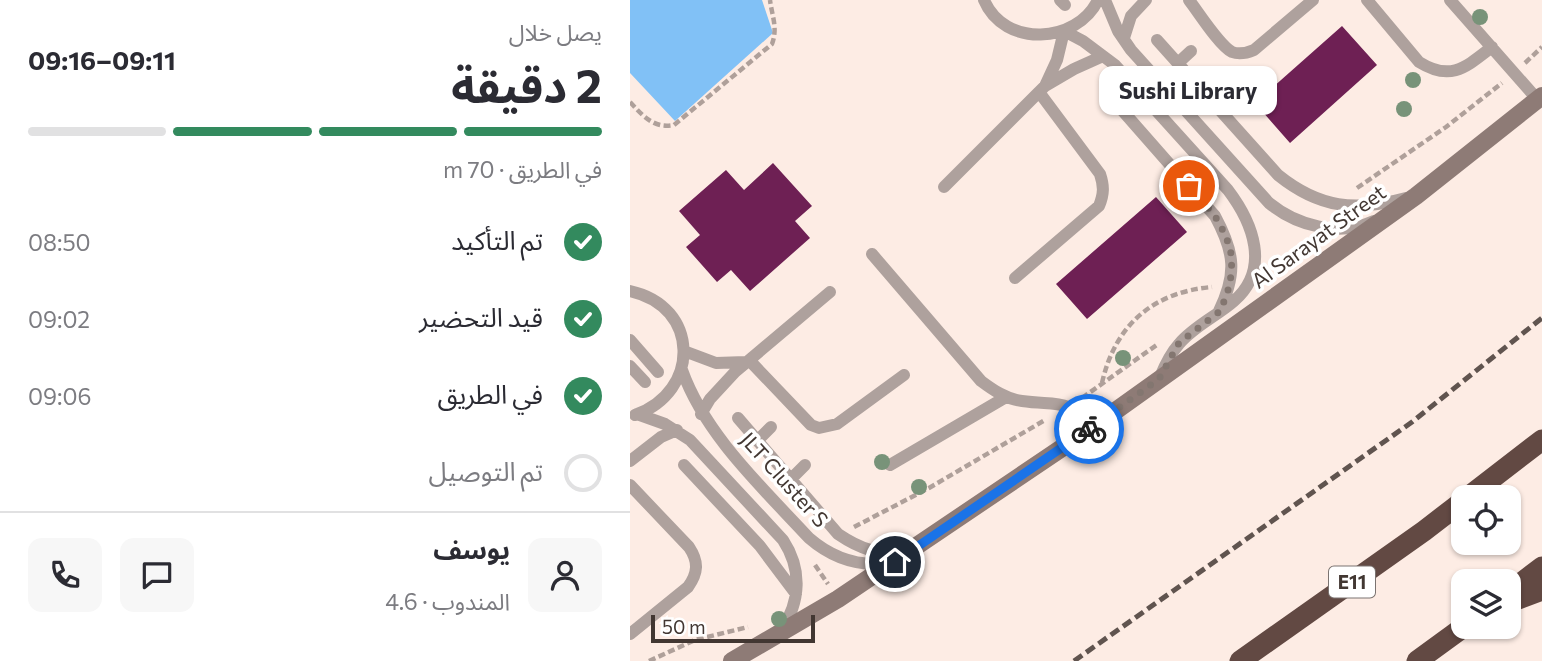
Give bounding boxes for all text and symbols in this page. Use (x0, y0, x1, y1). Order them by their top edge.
text: يصل خلال (509, 18, 602, 46)
text: 09:11–09:16 (28, 44, 176, 75)
text: 2 دقيقة (451, 56, 602, 112)
callout: Sushi Library (1100, 67, 1278, 116)
text: Sushi Library (1119, 76, 1257, 104)
text: في الطريق · 70 m (443, 155, 602, 183)
pin (1159, 156, 1219, 216)
icon: bag (1170, 167, 1208, 205)
street label: Al Sarayat Street (1246, 179, 1390, 293)
icon: check (564, 223, 602, 261)
text: تم التأكيد (451, 224, 543, 255)
text: 08:50 (28, 228, 91, 256)
icon: check (564, 300, 602, 338)
text: قيد التحضير (419, 301, 543, 332)
text: 09:02 (28, 305, 90, 333)
icon: check (564, 377, 602, 415)
text: في الطريق (438, 378, 543, 409)
text: 09:06 (28, 382, 91, 410)
courier (1054, 394, 1124, 464)
icon: bike (1070, 410, 1108, 448)
street label: JLT Cluster S (736, 426, 834, 531)
text: تم التوصيل (429, 455, 543, 486)
map controls (1451, 485, 1521, 639)
button: locate (1451, 485, 1521, 555)
pin (865, 532, 925, 592)
text: يوسف (433, 533, 510, 564)
button: phone (28, 538, 102, 612)
button: chat (120, 538, 194, 612)
button: person (528, 538, 602, 612)
icon: home (876, 543, 914, 581)
road number: E11 (1329, 566, 1375, 597)
button: layers (1451, 569, 1521, 639)
text: المندوب · 4.6 (385, 587, 510, 615)
scale bar (651, 612, 816, 644)
text: 50 m (662, 615, 706, 638)

